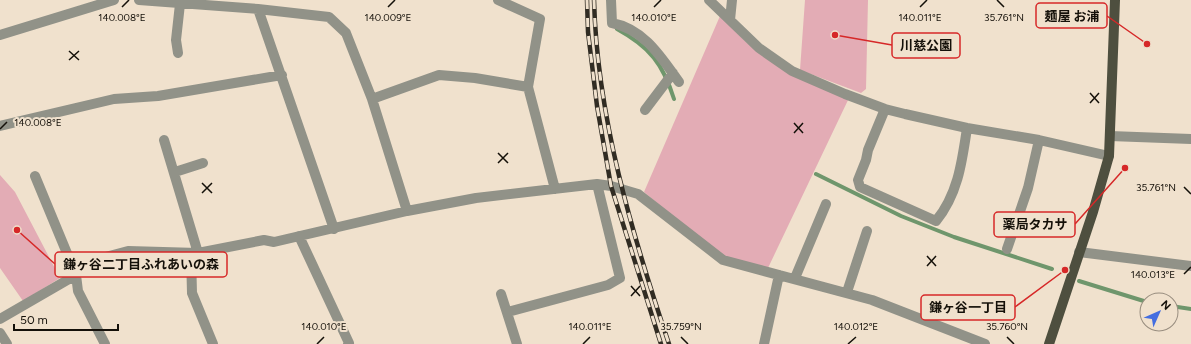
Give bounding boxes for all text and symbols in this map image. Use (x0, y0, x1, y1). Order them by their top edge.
callout: 麺屋 お浦 (1036, 3, 1107, 28)
text: 麺屋 お浦 (1044, 9, 1100, 24)
text: 140.008°E (98, 11, 146, 24)
text: 140.009°E (365, 11, 412, 24)
text: 140.010°E (631, 11, 677, 24)
text: 140.011°E (898, 11, 942, 24)
text: 35.761°N (984, 11, 1024, 24)
callout: 川慈公園 (892, 33, 960, 58)
text: 川慈公園 (900, 38, 952, 53)
text: 140.008°E (14, 116, 62, 129)
text: 35.761°N (1136, 181, 1176, 194)
callout: 薬局タカサ (994, 212, 1075, 237)
text: 薬局タカサ (1002, 217, 1068, 232)
callout: 鎌ヶ谷二丁目ふれあいの森 (55, 252, 227, 277)
text: 鎌ヶ谷二丁目ふれあいの森 (63, 257, 219, 272)
text: 140.013°E (1131, 268, 1175, 281)
north arrow (1139, 292, 1179, 332)
callout: 鎌ヶ谷一丁目 (921, 295, 1015, 320)
text: N (1158, 298, 1173, 313)
text: 鎌ヶ谷一丁目 (929, 300, 1007, 315)
scale bar (14, 306, 118, 332)
text: 50 m (20, 313, 48, 327)
text: 140.010°E (301, 320, 347, 333)
text: 140.011°E (568, 320, 612, 333)
text: 35.759°N (660, 320, 702, 333)
text: 140.012°E (834, 320, 878, 333)
text: 35.760°N (986, 320, 1028, 333)

